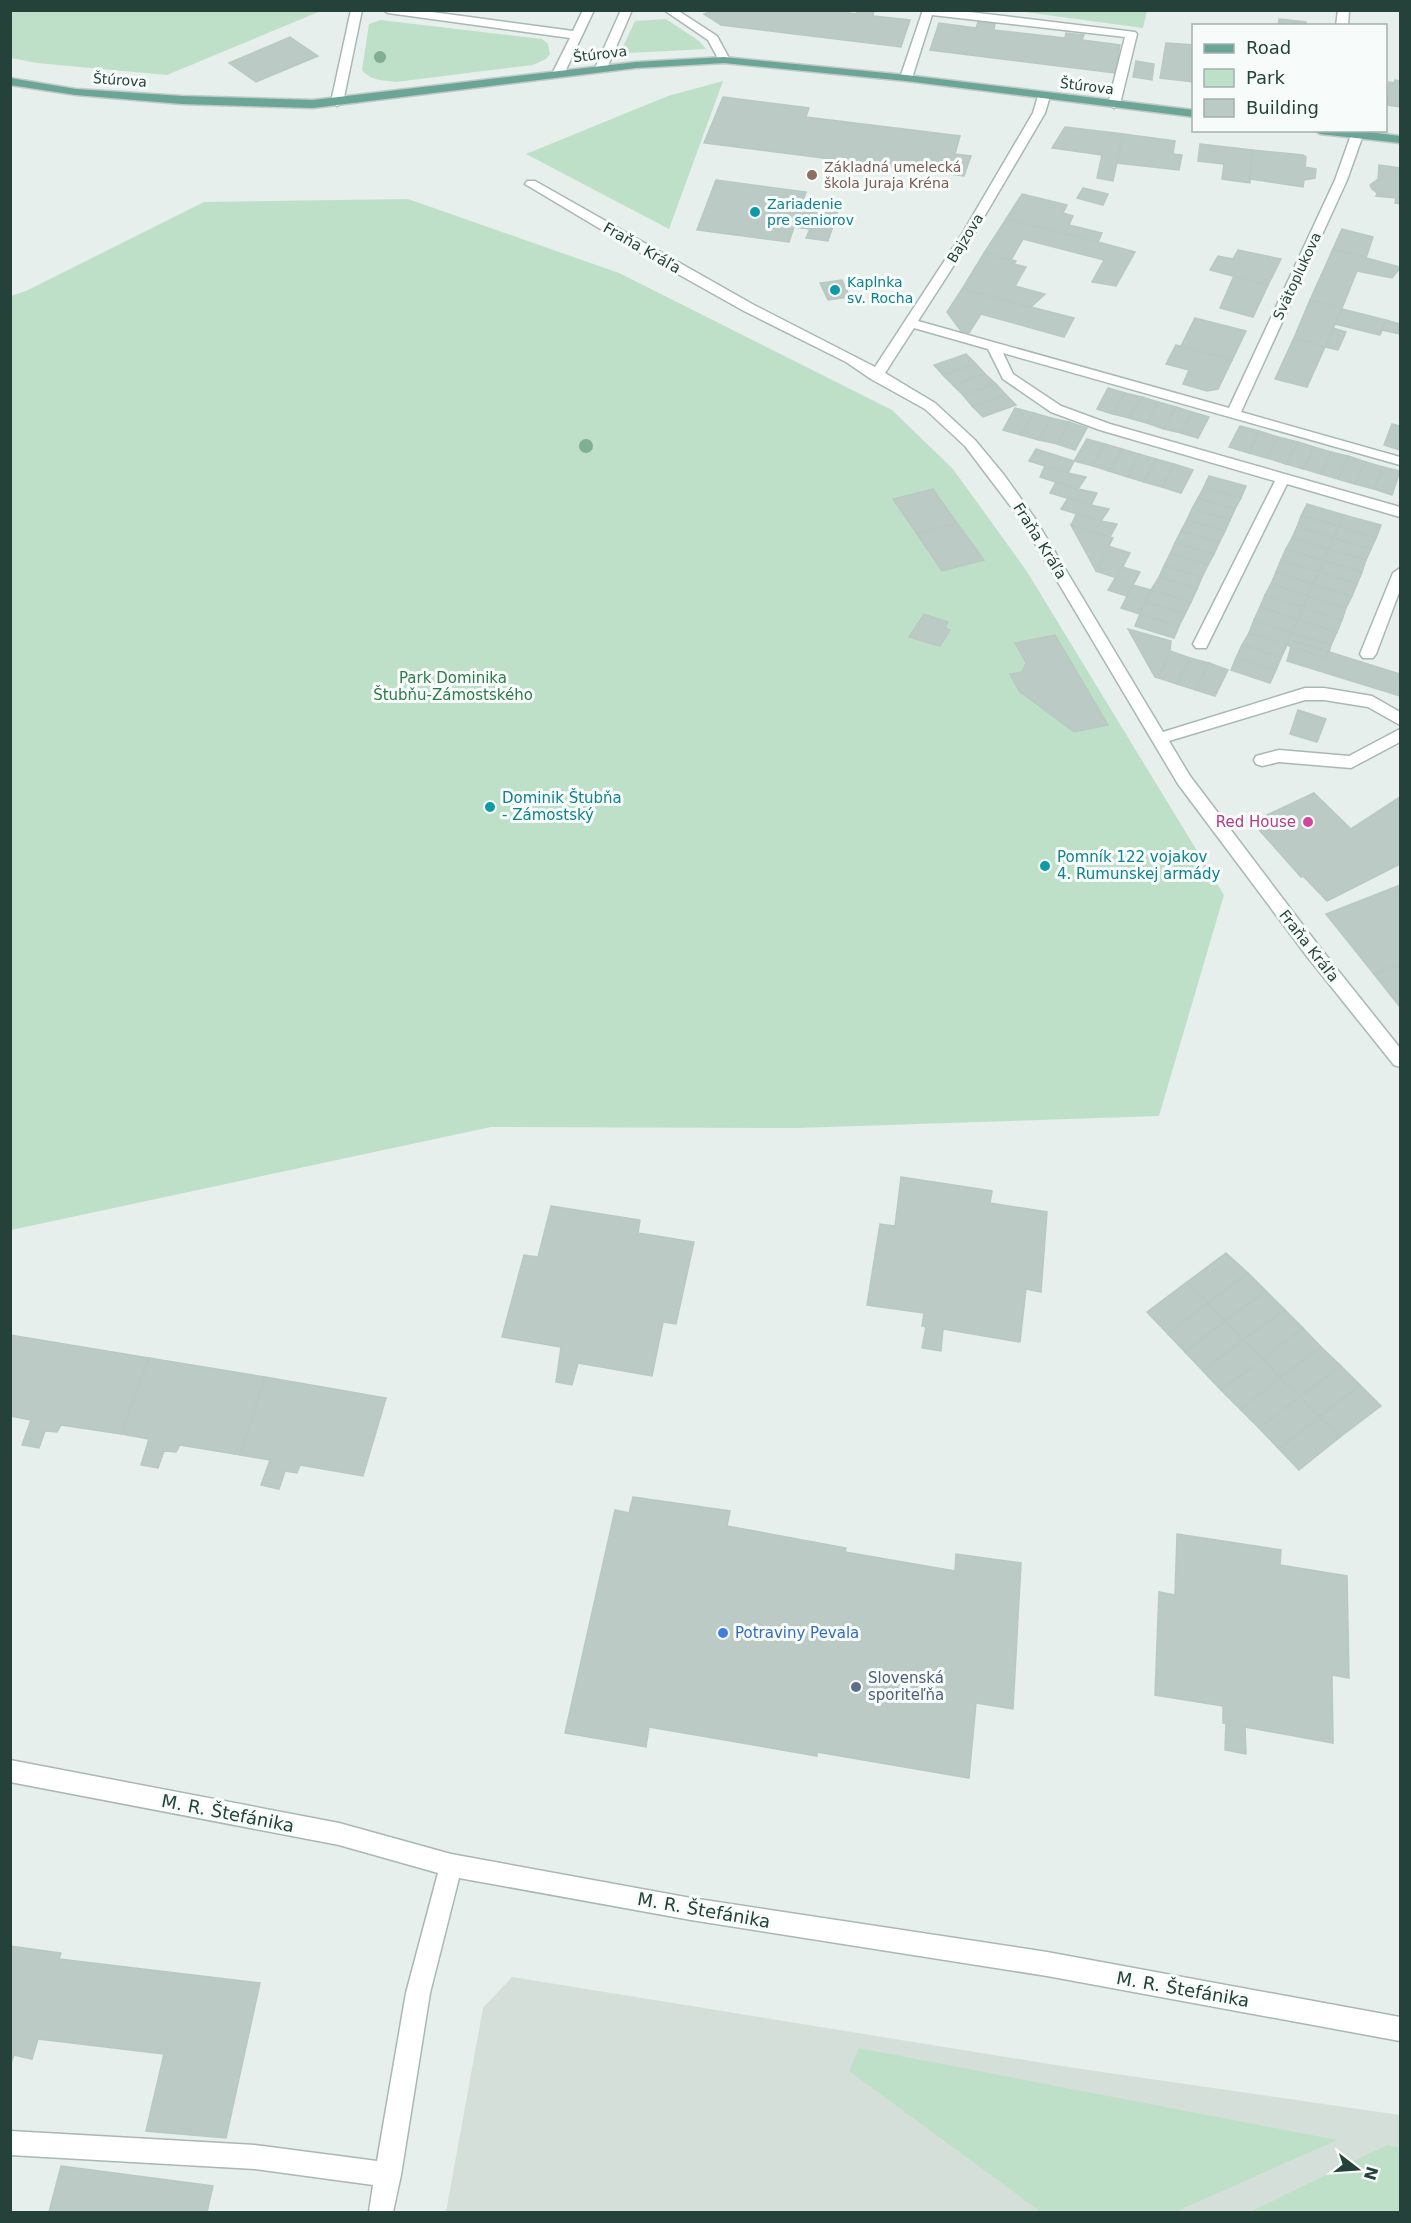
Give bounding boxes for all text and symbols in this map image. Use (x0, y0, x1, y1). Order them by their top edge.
legend (1192, 24, 1387, 132)
text: Road (1246, 37, 1291, 58)
street label: Štúrova (572, 42, 628, 65)
text: Park (1246, 67, 1285, 88)
street label: Štúrova (92, 69, 148, 90)
street label: Štúrova (1059, 74, 1115, 97)
text: Building (1246, 97, 1319, 118)
place label: Základná umelecká škola Juraja Kréna (824, 159, 961, 191)
marker: Základná umelecká škola Juraja Kréna (805, 168, 819, 182)
place label: Zariadenie pre seniorov (767, 196, 854, 228)
marker: Zariadenie pre seniorov (748, 205, 762, 219)
street label: Bajzova (944, 210, 986, 266)
street label: Fraňa Kráľa (600, 219, 684, 277)
street label: Svätoplukova (1270, 230, 1324, 322)
place label: Kaplnka sv. Rocha (847, 274, 913, 306)
marker: Kaplnka sv. Rocha (828, 283, 842, 297)
street label: Fraňa Kráľa (1009, 500, 1071, 582)
park label: Park Dominika Štubňu-Zámostského (373, 669, 533, 704)
place label: Dominik Štubňa - Zámostský (502, 788, 622, 824)
marker: Dominik Štubňa - Zámostský (483, 800, 497, 814)
place label: Red House (1216, 813, 1296, 831)
marker: Red House (1301, 815, 1315, 829)
place label: Pomník 122 vojakov 4. Rumunskej armády (1057, 848, 1221, 883)
marker: Pomník 122 vojakov 4. Rumunskej armády (1038, 859, 1052, 873)
street label: Fraňa Kráľa (1275, 906, 1343, 986)
place label: Potraviny Pevala (735, 1624, 859, 1642)
marker: Potraviny Pevala (716, 1626, 730, 1640)
place label: Slovenská sporiteľňa (868, 1669, 944, 1704)
marker: Slovenská sporiteľňa (849, 1680, 863, 1694)
street label: M. R. Štefánika (160, 1790, 296, 1836)
street label: M. R. Štefánika (636, 1888, 772, 1932)
street label: M. R. Štefánika (1115, 1967, 1251, 2011)
north arrow (1327, 2139, 1387, 2199)
text: N (1360, 2164, 1382, 2182)

